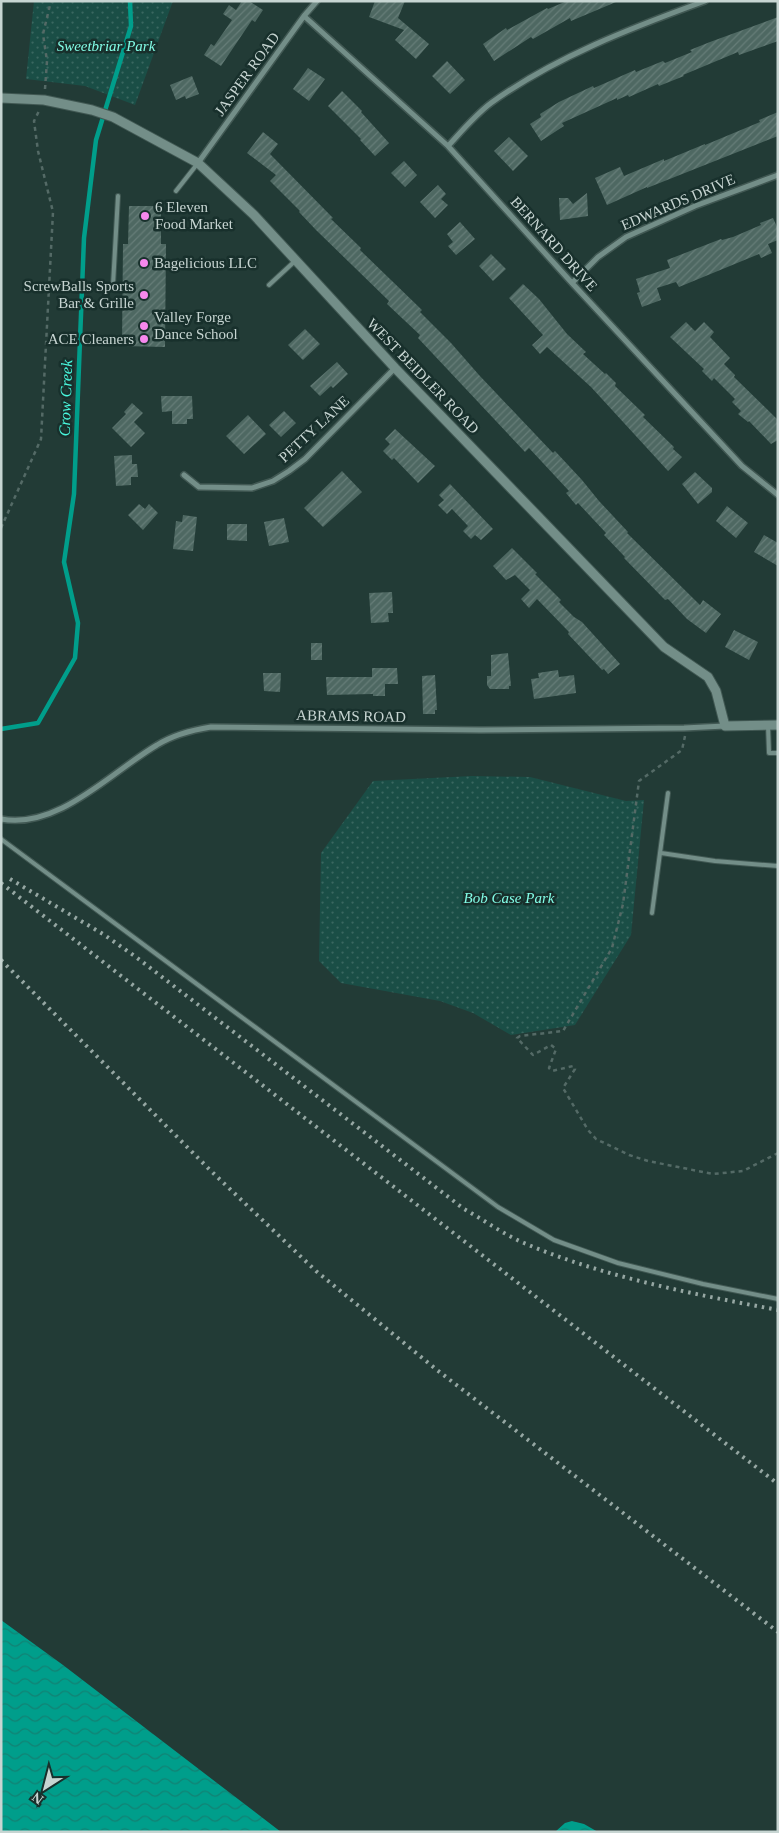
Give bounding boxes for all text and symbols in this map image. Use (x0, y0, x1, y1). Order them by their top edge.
street label: JASPER ROAD (211, 29, 283, 119)
park label: Sweetbriar Park (57, 38, 156, 54)
street label: EDWARDS DRIVE (619, 171, 737, 233)
street label: BERNARD DRIVE (507, 194, 601, 294)
place label: 6 Eleven Food Market (155, 199, 234, 232)
marker: 6 Eleven Food Market (139, 210, 151, 222)
place label: Bagelicious LLC (154, 255, 257, 271)
marker: Bagelicious LLC (138, 257, 150, 269)
place label: ScrewBalls Sports Bar & Grille (24, 278, 134, 311)
marker: ScrewBalls Sports Bar & Grille (138, 289, 150, 301)
place label: Valley Forge Dance School (154, 309, 238, 342)
street label: WEST BEIDLER ROAD (364, 315, 482, 437)
marker: Valley Forge Dance School (138, 320, 150, 332)
place label: ACE Cleaners (48, 331, 134, 347)
marker: ACE Cleaners (138, 333, 150, 345)
water label: Crow Creek (56, 359, 75, 437)
street label: PETTY LANE (276, 393, 352, 465)
street label: ABRAMS ROAD (296, 707, 406, 725)
park label: Bob Case Park (464, 890, 555, 906)
north arrow (20, 1763, 70, 1813)
text: N (29, 1789, 46, 1807)

